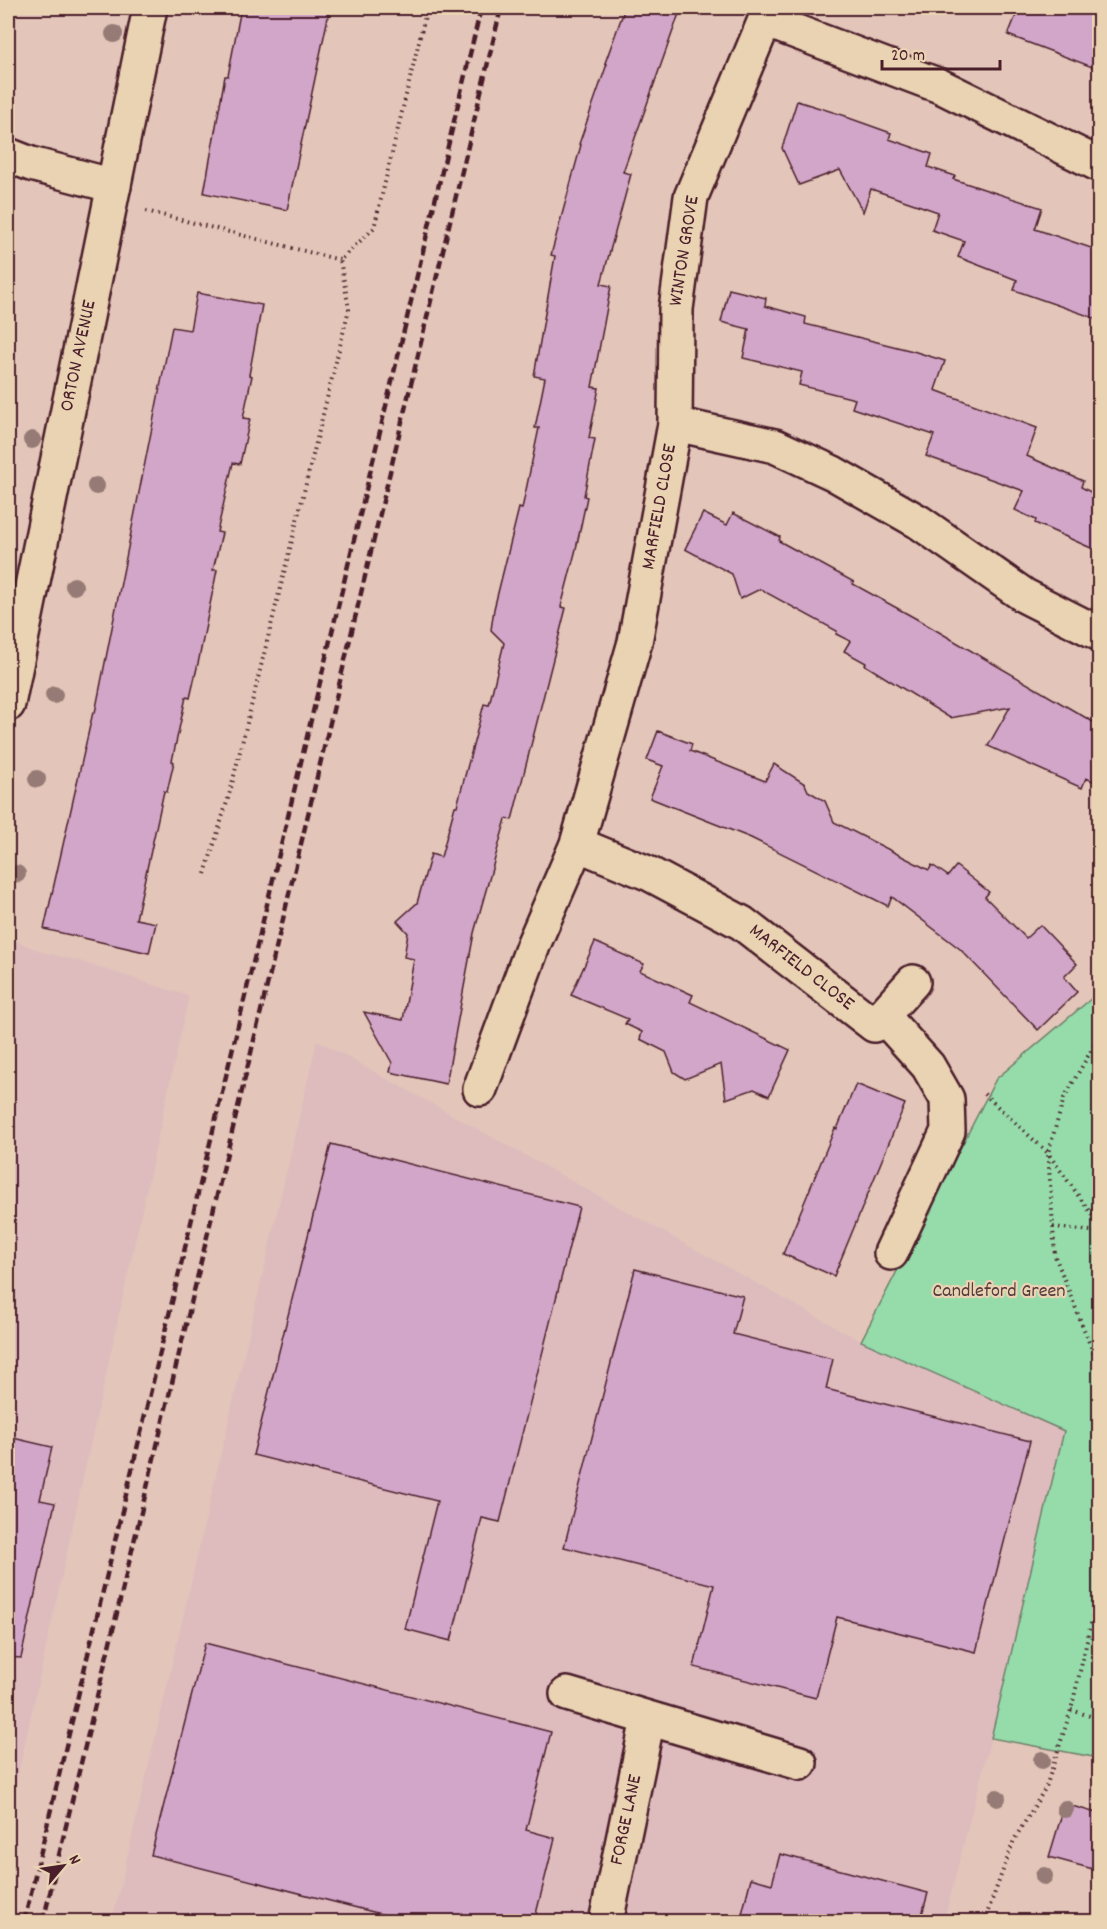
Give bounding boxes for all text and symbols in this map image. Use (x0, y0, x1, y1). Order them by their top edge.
scale bar (882, 33, 1000, 71)
text: 20 m (891, 44, 925, 69)
street label: WINTON GROVE (662, 194, 708, 308)
street label: ORTON AVENUE (54, 298, 104, 414)
street label: MARFIELD CLOSE (635, 442, 685, 572)
street label: MARFIELD CLOSE (742, 918, 860, 1018)
park label: Candleford Green (932, 1278, 1066, 1306)
street label: FORGE LANE (604, 1772, 650, 1868)
north arrow (33, 1836, 93, 1896)
text: N (62, 1851, 86, 1869)

